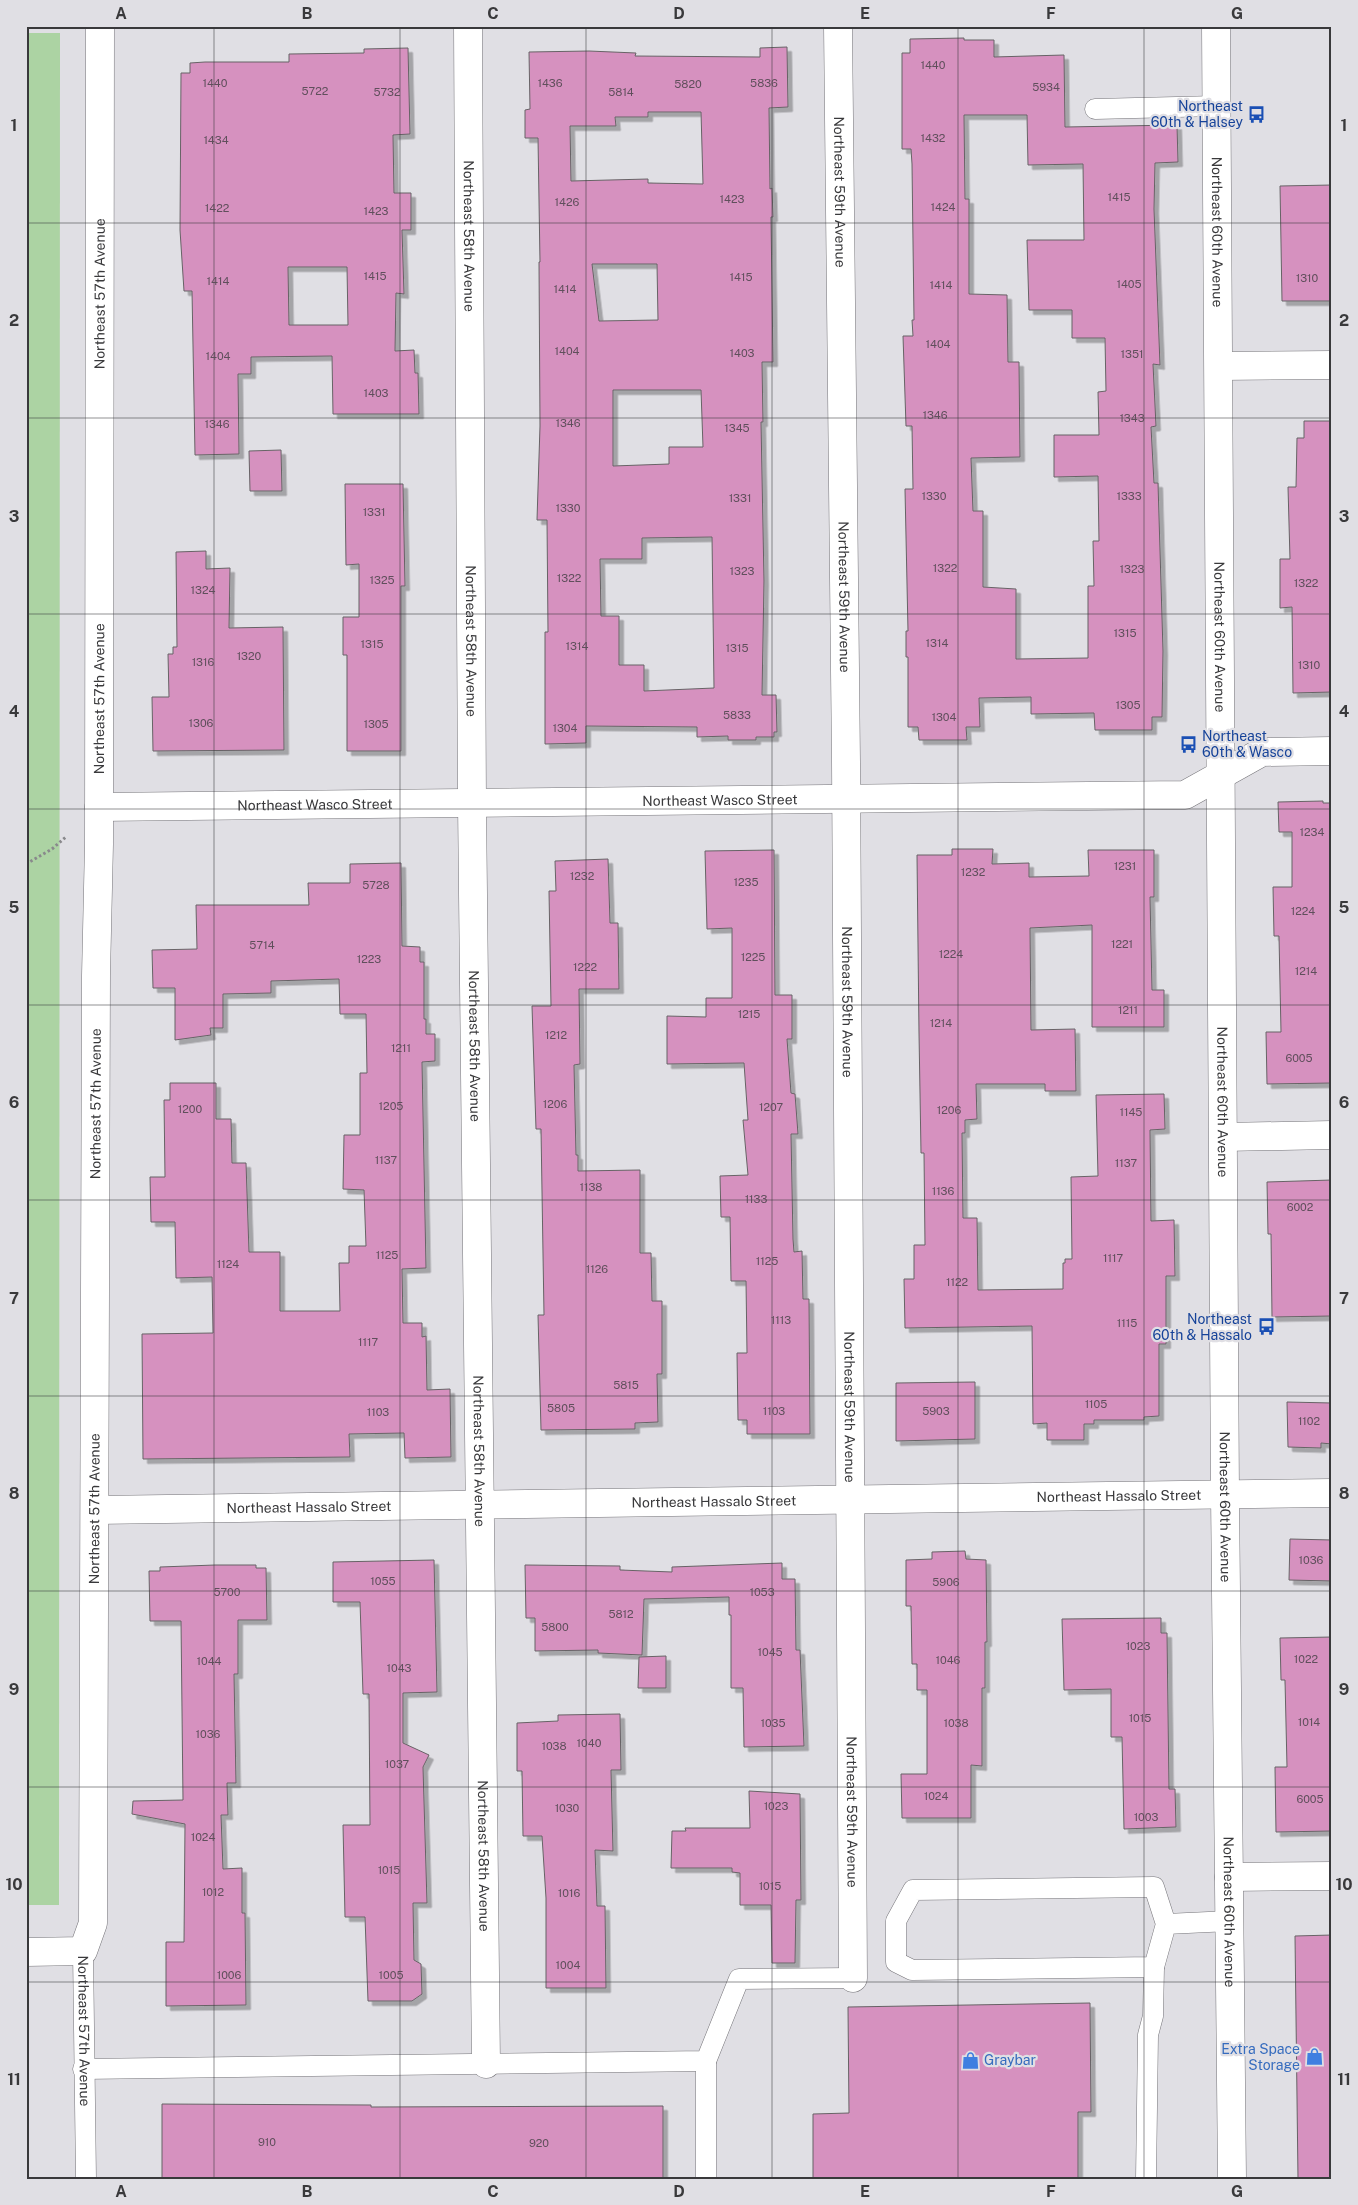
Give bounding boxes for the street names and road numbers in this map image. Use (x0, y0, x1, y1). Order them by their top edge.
street label: Northeast 59th Avenue (831, 116, 849, 268)
street label: Northeast 60th Avenue (1209, 157, 1226, 308)
street label: Northeast 58th Avenue (461, 160, 477, 312)
street label: Northeast 57th Avenue (92, 218, 108, 369)
street label: Northeast 59th Avenue (835, 521, 853, 673)
street label: Northeast 60th Avenue (1211, 562, 1228, 712)
street label: Northeast 58th Avenue (463, 565, 480, 717)
street label: Northeast 57th Avenue (91, 623, 107, 774)
street label: Northeast Wasco Street (642, 791, 798, 809)
street label: Northeast Wasco Street (237, 796, 393, 813)
street label: Northeast 59th Avenue (839, 926, 856, 1078)
street label: Northeast 58th Avenue (466, 970, 484, 1122)
street label: Northeast 60th Avenue (1214, 1027, 1231, 1177)
street label: Northeast 57th Avenue (87, 1028, 104, 1179)
street label: Northeast 59th Avenue (841, 1331, 858, 1483)
street label: Northeast 58th Avenue (470, 1375, 488, 1527)
street label: Northeast 60th Avenue (1217, 1432, 1234, 1583)
street label: Northeast 57th Avenue (86, 1433, 103, 1584)
street label: Northeast Hassalo Street (1036, 1487, 1201, 1505)
street label: Northeast Hassalo Street (631, 1492, 796, 1511)
street label: Northeast Hassalo Street (226, 1498, 392, 1516)
street label: Northeast 59th Avenue (844, 1736, 860, 1888)
street label: Northeast 58th Avenue (475, 1780, 493, 1932)
street label: Northeast 60th Avenue (1221, 1836, 1238, 1987)
street label: Northeast 57th Avenue (75, 1955, 93, 2107)

